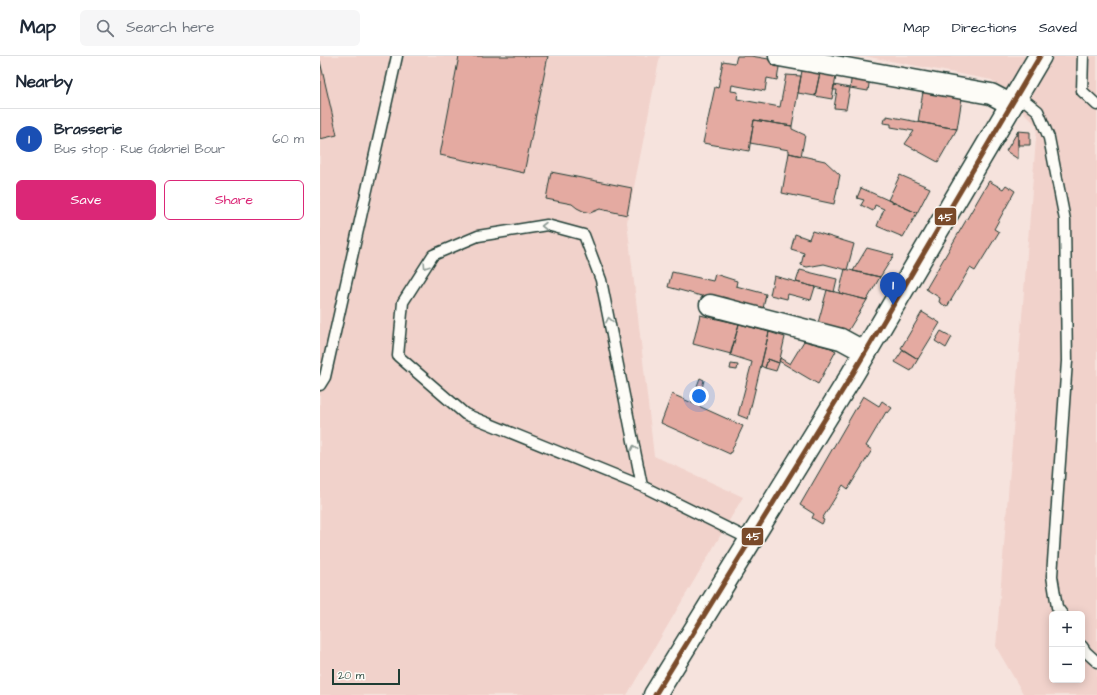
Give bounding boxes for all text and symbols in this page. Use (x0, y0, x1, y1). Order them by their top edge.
search box (80, 10, 360, 46)
text: Map (20, 14, 56, 41)
icon: search (94, 17, 116, 39)
text: Search here (126, 17, 215, 38)
text: Map (903, 18, 930, 38)
text: Directions (952, 18, 1017, 38)
text: Saved (1039, 18, 1077, 38)
text: Nearby (16, 70, 73, 94)
text: Brasserie (54, 119, 122, 140)
text: 1 (28, 130, 30, 148)
text: 60 m (272, 130, 304, 148)
text: Bus stop · Rue Gabriel Bour (54, 140, 225, 158)
button: Save (16, 180, 156, 220)
button: Share (164, 180, 304, 220)
line badge: 45 (934, 207, 957, 226)
text: 45 (937, 210, 953, 225)
one-way arrow (541, 222, 547, 230)
one-way arrow (423, 262, 430, 269)
pin: 1 (880, 272, 906, 305)
one-way arrow (605, 317, 614, 324)
your location (689, 386, 709, 406)
one-way arrow (631, 445, 639, 451)
line badge: 45 (741, 527, 764, 546)
text: 45 (745, 529, 761, 544)
map controls (1049, 611, 1085, 683)
button: + (1049, 611, 1085, 647)
button: − (1049, 647, 1085, 683)
scale bar (332, 667, 400, 686)
text: 20 m (338, 668, 364, 683)

